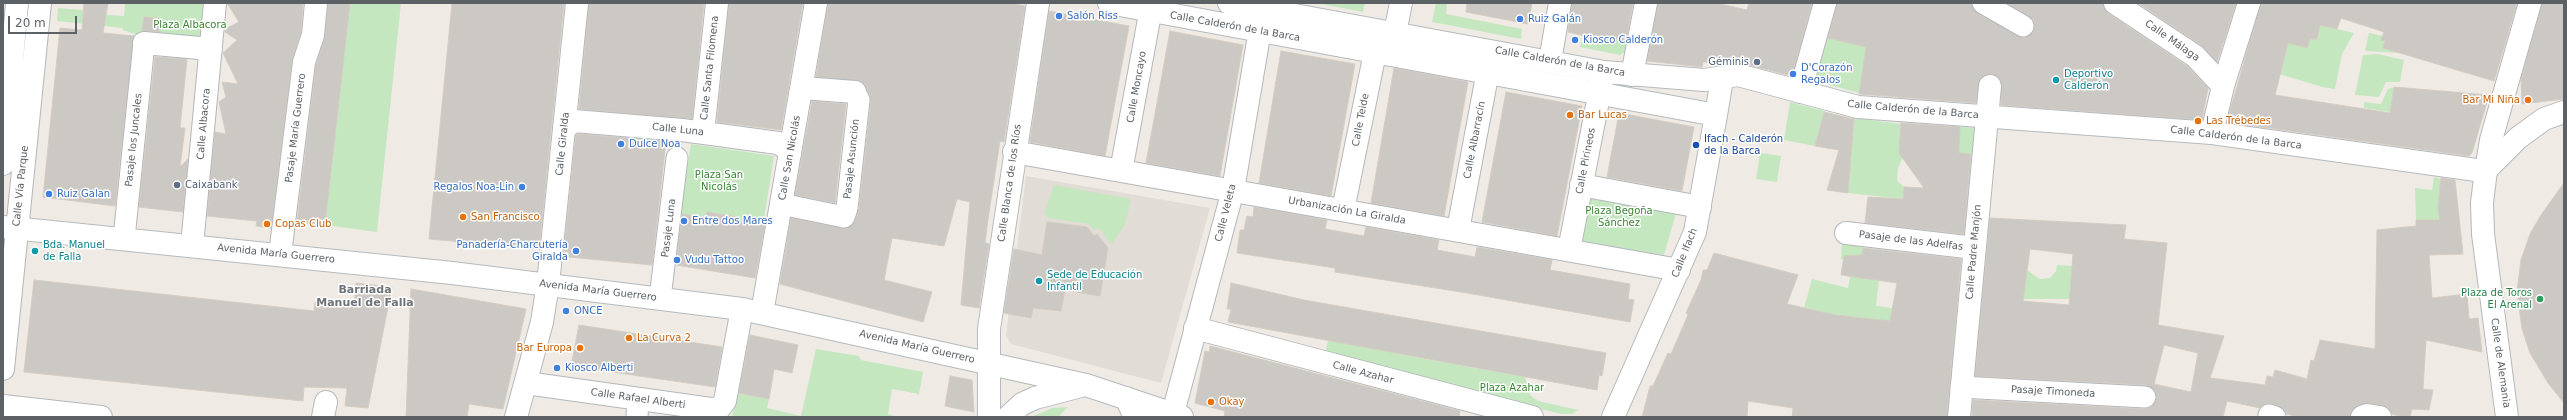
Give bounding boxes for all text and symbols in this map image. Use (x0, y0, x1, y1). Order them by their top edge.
scale bar (10, 8, 79, 34)
place label: Salón Riss (1067, 10, 1118, 22)
street label: Calle Calderón de la Barca (1169, 10, 1301, 44)
marker: Salón Riss (1054, 11, 1064, 21)
place label: Ruiz Galán (1528, 13, 1581, 25)
marker: Ruiz Galán (1515, 14, 1525, 24)
street label: Calle Santa Filomena (699, 15, 721, 121)
text: 20 m (15, 16, 46, 30)
street label: Calle Málaga (2142, 18, 2202, 64)
park label: Plaza Albacora (153, 19, 227, 31)
place label: Kiosco Calderón (1583, 34, 1663, 46)
marker: Kiosco Calderón (1570, 35, 1580, 45)
street label: Calle Calderón de la Barca (1494, 45, 1626, 79)
street label: Calle Moncayo (1125, 50, 1149, 124)
place label: Géminis (1708, 56, 1749, 68)
marker: Géminis (1752, 57, 1762, 67)
place label: D'Corazón Regalos (1801, 62, 1852, 86)
place label: Deportivo Calderón (2064, 68, 2113, 92)
marker: D'Corazón Regalos (1788, 69, 1798, 79)
street label: Pasaje María Guerrero (283, 73, 309, 183)
marker: Deportivo Calderón (2051, 75, 2061, 85)
street label: Calle Albacora (195, 88, 213, 160)
street label: Calle Teide (1350, 92, 1372, 148)
street label: Pasaje los Juncales (123, 93, 145, 187)
place label: Bar Mi Niña (2462, 94, 2520, 106)
marker: Bar Mi Niña (2523, 95, 2533, 105)
street label: Calle Calderón de la Barca (1847, 98, 1979, 122)
street label: Calle Albarracín (1462, 100, 1488, 180)
place label: Bar Lucas (1578, 109, 1627, 121)
marker: Bar Lucas (1565, 110, 1575, 120)
street label: Calle Giralda (554, 112, 572, 176)
street label: Calle San Nicolás (777, 115, 803, 201)
place label: Las Trébedes (2206, 115, 2271, 127)
marker: Las Trébedes (2193, 116, 2203, 126)
street label: Pasaje Asunción (842, 118, 862, 200)
street label: Calle Luna (651, 121, 705, 139)
street label: Calle Blanca de los Ríos (996, 123, 1024, 243)
street label: Calle Calderón de la Barca (2170, 124, 2302, 152)
street label: Calle Pirineos (1574, 127, 1598, 195)
place label: Ifach - Calderón de la Barca (1704, 133, 1783, 156)
place label: Dulce Noa (629, 138, 680, 150)
marker: Dulce Noa (616, 139, 626, 149)
marker: Ifach - Calderón de la Barca (1691, 140, 1701, 150)
street label: Calle Vía Parque (11, 145, 31, 227)
park label: Plaza San Nicolás (695, 169, 743, 192)
place label: Caixabank (185, 179, 238, 191)
marker: Caixabank (172, 180, 182, 190)
place label: Regalos Noa-Lin (434, 181, 514, 193)
marker: Regalos Noa-Lin (517, 182, 527, 192)
street label: Calle Veleta (1213, 183, 1239, 243)
place label: Ruiz Galan (57, 188, 110, 200)
marker: Ruiz Galan (44, 189, 54, 199)
street label: Urbanización La Giralda (1287, 195, 1407, 227)
street label: Pasaje Luna (659, 198, 679, 258)
street label: Calle Padre Manjón (1964, 204, 1984, 300)
park label: Plaza Begoña Sánchez (1585, 205, 1653, 228)
place label: San Francisco (471, 211, 540, 223)
marker: San Francisco (458, 212, 468, 222)
place label: Entre dos Mares (692, 215, 773, 227)
marker: Entre dos Mares (679, 216, 689, 226)
place label: Copas Club (275, 218, 331, 230)
marker: Copas Club (262, 219, 272, 229)
street label: Calle Ifach (1670, 226, 1700, 280)
street label: Pasaje de las Adelfas (1858, 229, 1964, 253)
place label: Bda. Manuel de Falla (43, 239, 105, 262)
place label: Panadería-Charcutería Giralda (456, 239, 568, 262)
street label: Avenida María Guerrero (217, 242, 335, 266)
marker: Bda. Manuel de Falla (30, 246, 40, 256)
marker: Panadería-Charcutería Giralda (571, 246, 581, 256)
place label: Vudu Tattoo (685, 254, 744, 266)
marker: Vudu Tattoo (672, 255, 682, 265)
place label: Sede de Educación Infantil (1047, 269, 1142, 292)
marker: Sede de Educación Infantil (1034, 276, 1044, 286)
street label: Avenida María Guerrero (539, 278, 657, 304)
district label: Barriada Manuel de Falla (316, 283, 414, 309)
place label: Plaza de Toros El Arenal (2461, 287, 2532, 310)
marker: Plaza de Toros El Arenal (2535, 294, 2545, 304)
place label: ONCE (574, 305, 603, 317)
marker: ONCE (561, 306, 571, 316)
street label: Calle de Alemania (2488, 317, 2512, 409)
street label: Avenida María Guerrero (858, 328, 976, 366)
place label: La Curva 2 (637, 332, 691, 344)
marker: La Curva 2 (624, 333, 634, 343)
place label: Bar Europa (517, 342, 572, 354)
marker: Bar Europa (575, 343, 585, 353)
street label: Calle Azahar (1331, 359, 1395, 387)
place label: Kiosco Alberti (565, 362, 633, 374)
marker: Kiosco Alberti (552, 363, 562, 373)
park label: Plaza Azahar (1480, 382, 1544, 394)
street label: Pasaje Timoneda (2010, 384, 2096, 400)
street label: Calle Rafael Alberti (590, 386, 686, 412)
place label: Okay (1219, 396, 1245, 408)
marker: Okay (1206, 397, 1216, 407)

